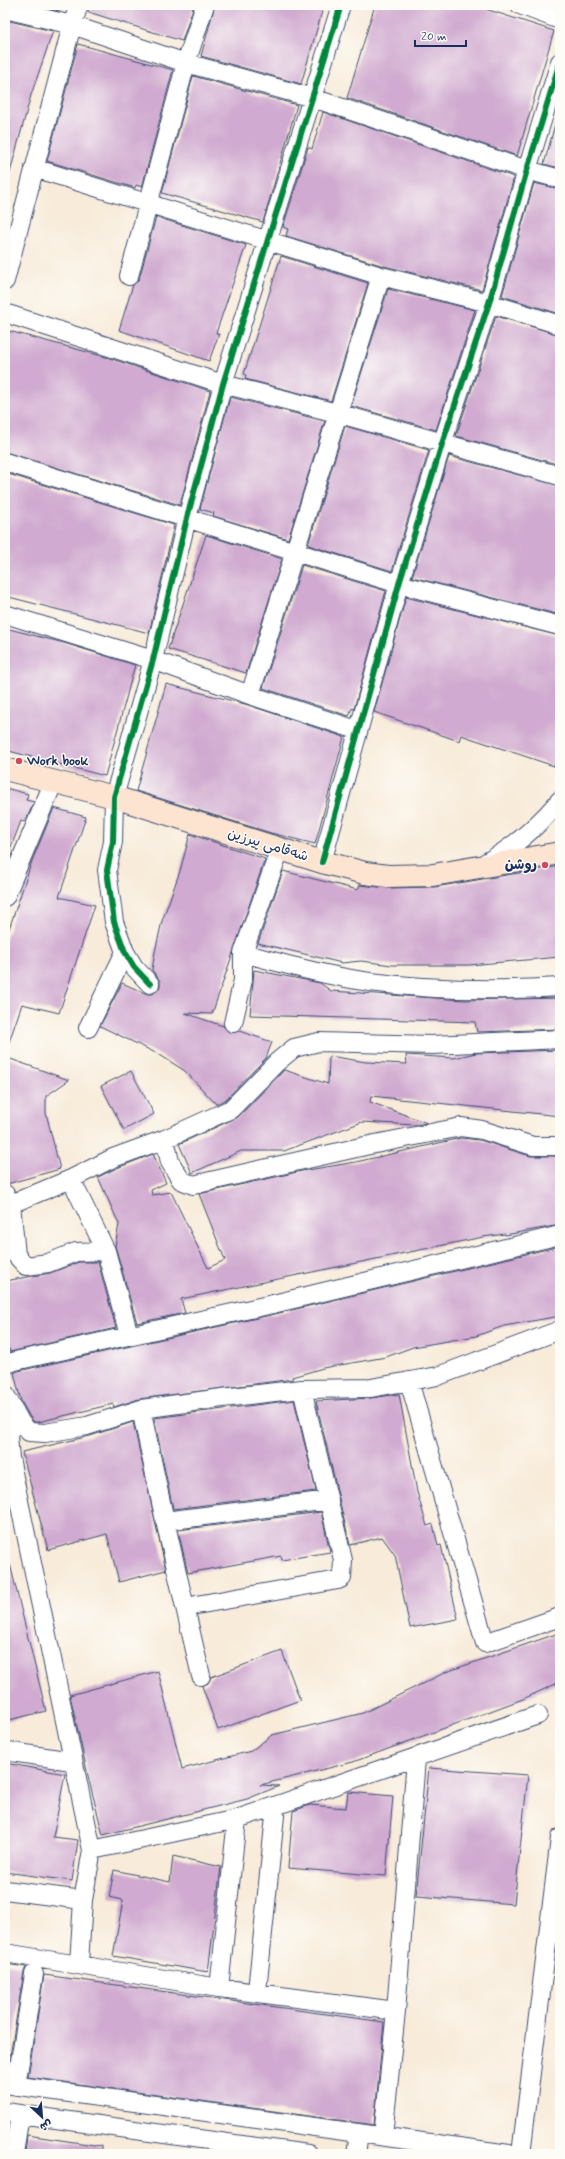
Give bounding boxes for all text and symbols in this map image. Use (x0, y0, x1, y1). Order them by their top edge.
scale bar (415, 22, 466, 48)
text: 20 m (421, 29, 447, 45)
place label: Work book (26, 752, 88, 770)
marker: Work book (14, 756, 24, 766)
street label: شەقامی پیرزین (226, 824, 310, 866)
place label: روشن (505, 856, 537, 874)
marker: روشن (540, 860, 550, 870)
north arrow (22, 2097, 62, 2137)
text: ش (37, 2116, 54, 2134)

